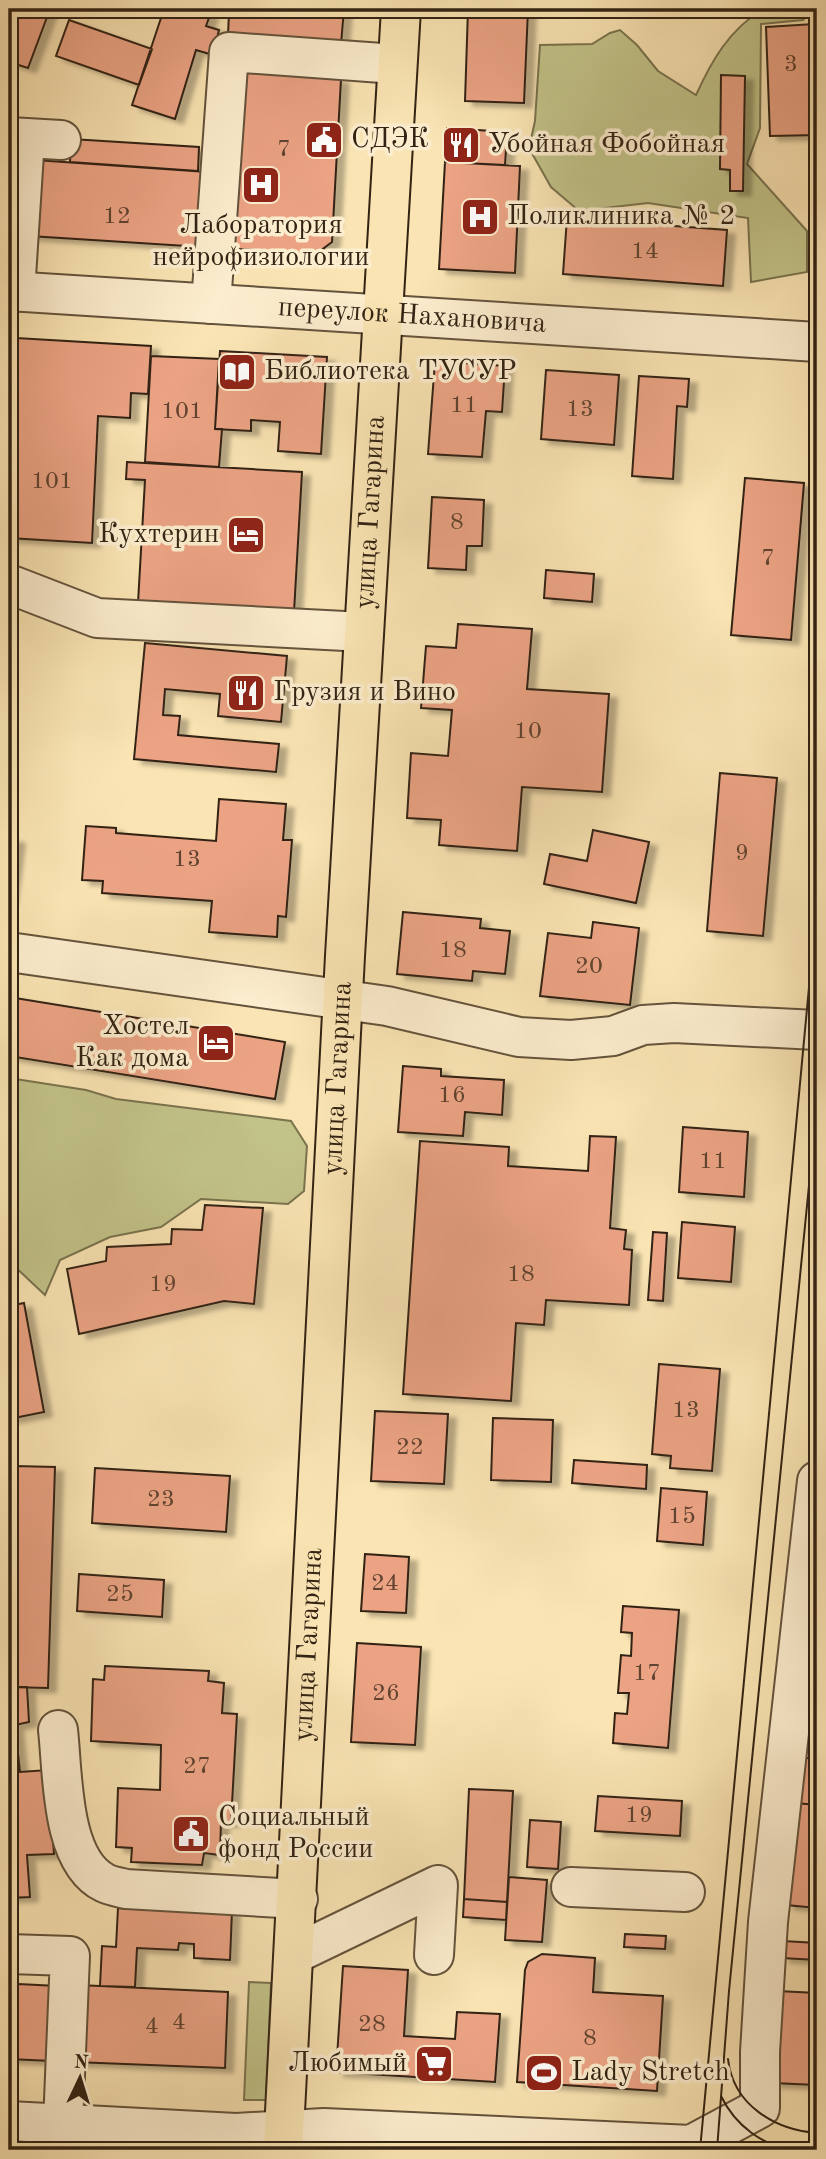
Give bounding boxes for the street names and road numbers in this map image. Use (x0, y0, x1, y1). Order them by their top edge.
street label: переулок Нахановича (277, 294, 547, 339)
street label: улица Гагарина (352, 415, 391, 610)
street label: улица Гагарина (320, 981, 358, 1176)
street label: улица Гагарина (290, 1547, 328, 1742)

